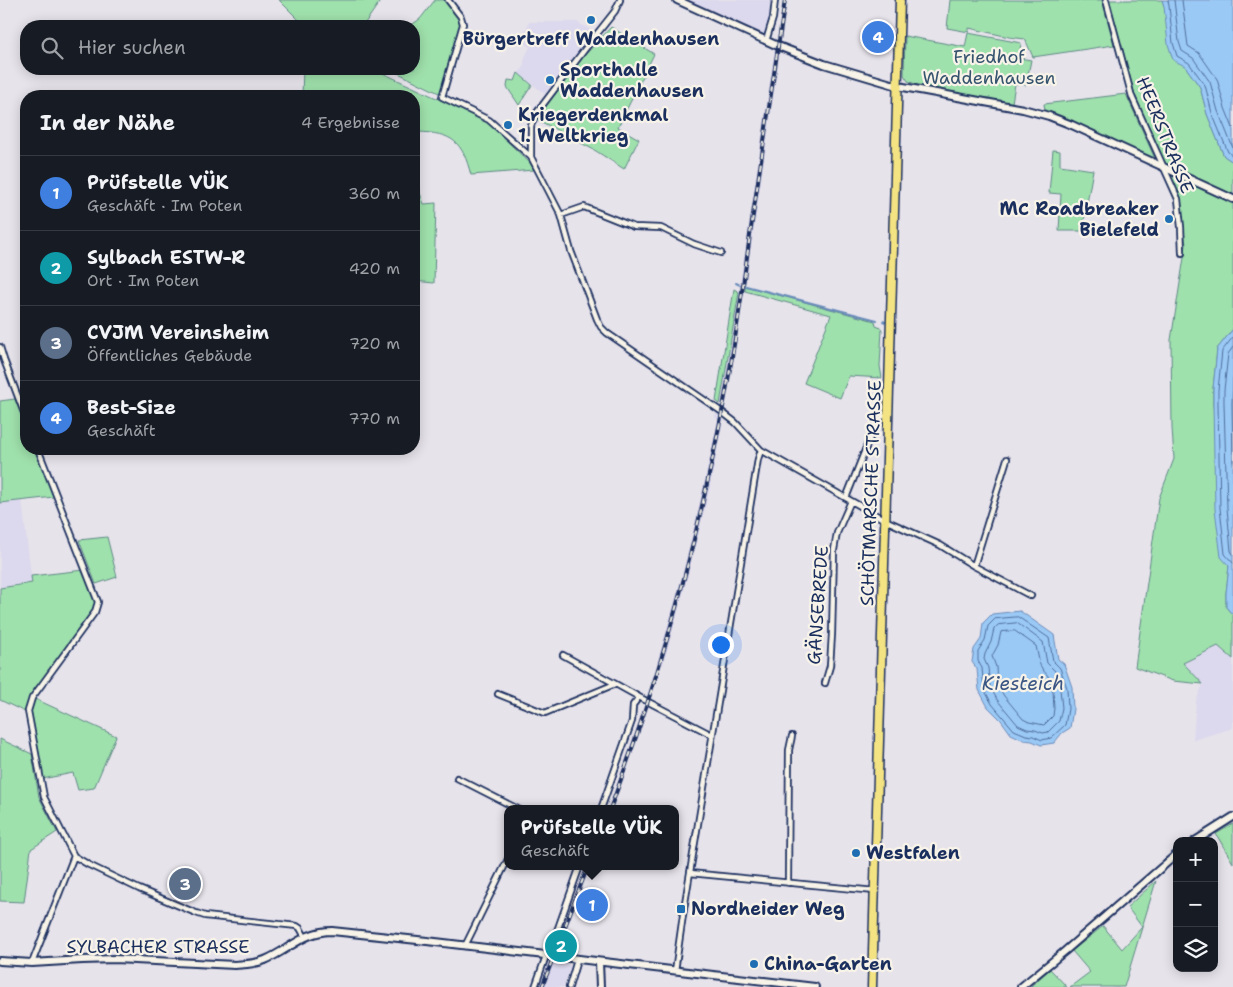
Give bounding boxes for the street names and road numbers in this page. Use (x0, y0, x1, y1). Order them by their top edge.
street label: HEERSTRASSE (1131, 73, 1199, 197)
street label: SCHÖTMARSCHE STRASSE (855, 380, 887, 606)
street label: GÄNSEBREDE (802, 545, 834, 665)
street label: SYLBACHER STRASSE (66, 935, 250, 959)

